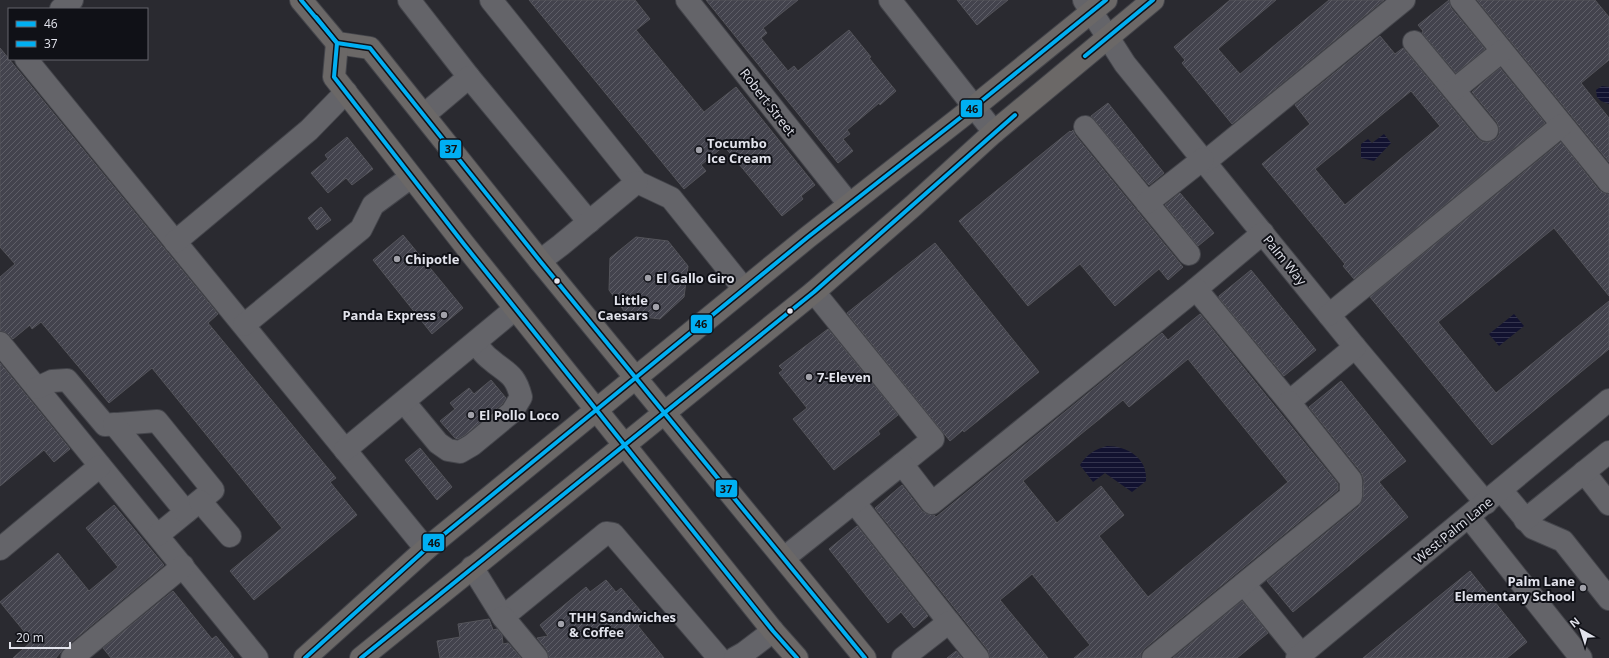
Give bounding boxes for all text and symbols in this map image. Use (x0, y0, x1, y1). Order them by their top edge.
legend (8, 8, 148, 60)
text: 46 (44, 15, 58, 32)
text: 37 (44, 35, 58, 52)
street label: Robert Street (736, 65, 800, 140)
line badge: 46 (960, 99, 983, 118)
text: 46 (966, 101, 978, 116)
place label: Tocumbo Ice Cream (707, 134, 772, 167)
line badge: 37 (439, 139, 462, 159)
text: 37 (445, 141, 457, 156)
marker: Tocumbo Ice Cream (694, 145, 704, 155)
street label: Palm Way (1259, 231, 1311, 289)
place label: Chipotle (405, 250, 460, 268)
marker: Chipotle (392, 254, 402, 264)
place label: El Gallo Giro (656, 269, 735, 287)
marker: El Gallo Giro (643, 273, 653, 283)
unlabelled marker (552, 276, 562, 286)
place label: Little Caesars (598, 291, 648, 324)
marker: Little Caesars (651, 302, 661, 312)
place label: Panda Express (342, 306, 436, 324)
unlabelled marker (785, 306, 795, 316)
marker: Panda Express (439, 310, 449, 320)
line badge: 46 (690, 314, 713, 334)
text: 46 (695, 316, 707, 331)
place label: 7-Eleven (817, 368, 871, 386)
marker: 7-Eleven (804, 372, 814, 382)
place label: El Pollo Loco (479, 406, 559, 424)
marker: El Pollo Loco (466, 410, 476, 420)
line badge: 37 (715, 479, 738, 498)
text: 37 (720, 481, 732, 496)
street label: West Palm Lane (1410, 493, 1496, 567)
line badge: 46 (422, 533, 445, 552)
text: 46 (428, 535, 440, 550)
place label: Palm Lane Elementary School (1454, 572, 1575, 605)
marker: Palm Lane Elementary School (1578, 583, 1588, 593)
place label: THH Sandwiches & Coffee (569, 608, 676, 641)
north arrow (1561, 610, 1601, 650)
text: N (1566, 613, 1583, 630)
marker: THH Sandwiches & Coffee (556, 619, 566, 629)
scale bar (10, 624, 70, 650)
text: 20 m (16, 629, 44, 646)

